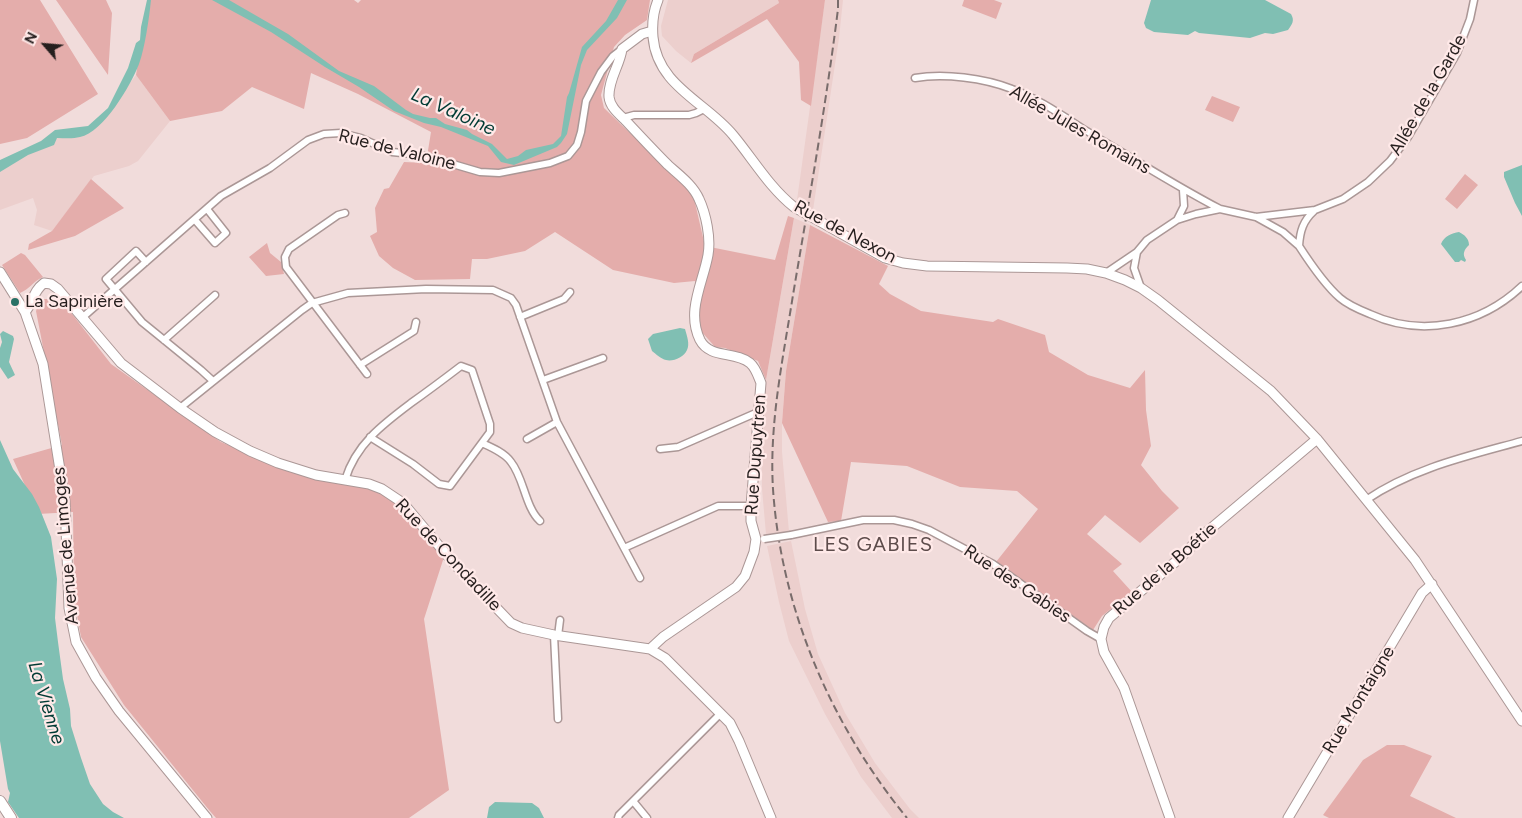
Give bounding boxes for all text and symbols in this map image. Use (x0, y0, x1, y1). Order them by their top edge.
north arrow (20, 20, 70, 70)
text: N (21, 29, 41, 47)
street label: Allée de la Garde (1385, 31, 1471, 159)
street label: Allée Jules Romains (1006, 81, 1154, 179)
water label: La Valoine (407, 83, 499, 141)
street label: Rue de Valoine (336, 125, 458, 175)
street label: Rue de Nexon (790, 196, 900, 268)
place label: La Sapinière (25, 291, 123, 313)
marker: La Sapinière (9, 296, 21, 308)
street label: Rue Dupuytren (741, 394, 771, 516)
street label: Avenue de Limoges (48, 466, 84, 626)
street label: Rue de Condadille (390, 494, 506, 616)
street label: Rue de la Boétie (1109, 518, 1221, 620)
district label: LES GABIES (812, 533, 934, 557)
street label: Rue des Gabies (959, 540, 1075, 628)
street label: Rue Montaigne (1318, 642, 1400, 758)
water label: La Vienne (23, 659, 69, 747)

